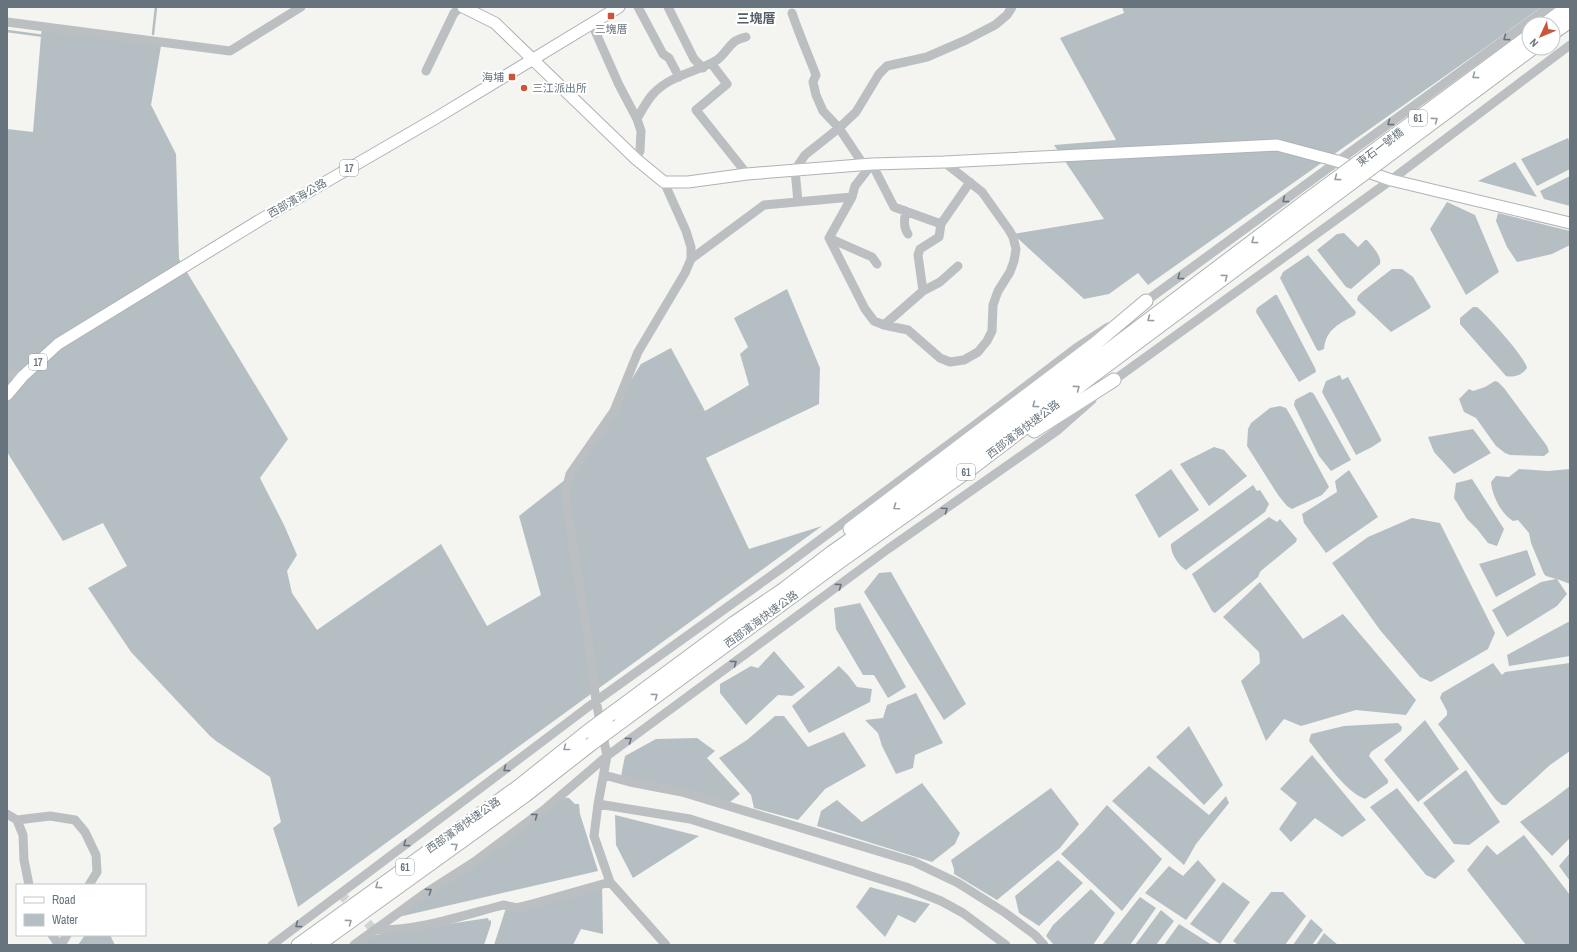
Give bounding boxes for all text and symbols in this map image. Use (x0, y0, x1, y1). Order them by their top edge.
district label: 三塊厝 (736, 10, 776, 27)
marker: 三塊厝 (606, 11, 616, 21)
north arrow (1521, 16, 1561, 56)
place label: 三塊厝 (595, 22, 628, 36)
one-way arrow (1504, 33, 1511, 40)
text: N (1527, 36, 1541, 50)
place label: 海埔 (482, 70, 504, 84)
one-way arrow (1473, 71, 1480, 78)
marker: 海埔 (507, 72, 517, 82)
place label: 三江派出所 (532, 81, 587, 95)
marker: 三江派出所 (519, 83, 529, 93)
road number: 61 (1409, 110, 1427, 126)
one-way arrow (1387, 118, 1394, 125)
one-way arrow (1431, 118, 1438, 125)
street label: 東石一號橋 (1354, 125, 1406, 169)
road number: 17 (340, 160, 358, 176)
one-way arrow (1334, 173, 1341, 181)
street label: 西部濱海公路 (265, 175, 329, 221)
one-way arrow (1283, 195, 1290, 202)
one-way arrow (1251, 236, 1258, 243)
one-way arrow (1178, 272, 1185, 279)
one-way arrow (1221, 274, 1228, 281)
one-way arrow (1147, 314, 1154, 321)
road number: 17 (29, 354, 47, 370)
one-way arrow (1072, 386, 1079, 393)
street label: 西部濱海快速公路 (984, 397, 1062, 461)
one-way arrow (1032, 401, 1039, 408)
road number: 61 (957, 464, 975, 480)
one-way arrow (894, 502, 901, 509)
one-way arrow (940, 508, 947, 515)
one-way arrow (834, 583, 841, 590)
street label: 西部濱海快速公路 (721, 587, 801, 651)
one-way arrow (730, 660, 737, 667)
one-way arrow (651, 694, 658, 701)
one-way arrow (625, 737, 632, 744)
one-way arrow (564, 744, 571, 751)
one-way arrow (504, 764, 511, 771)
street label: 西部濱海快速公路 (423, 794, 503, 856)
one-way arrow (531, 814, 538, 821)
one-way arrow (403, 839, 410, 846)
one-way arrow (451, 843, 458, 851)
road number: 61 (396, 859, 414, 875)
one-way arrow (376, 881, 383, 888)
legend (16, 884, 146, 936)
one-way arrow (425, 888, 432, 896)
text: Road (52, 892, 76, 908)
text: Water (52, 912, 79, 928)
one-way arrow (295, 920, 302, 928)
one-way arrow (345, 920, 352, 927)

